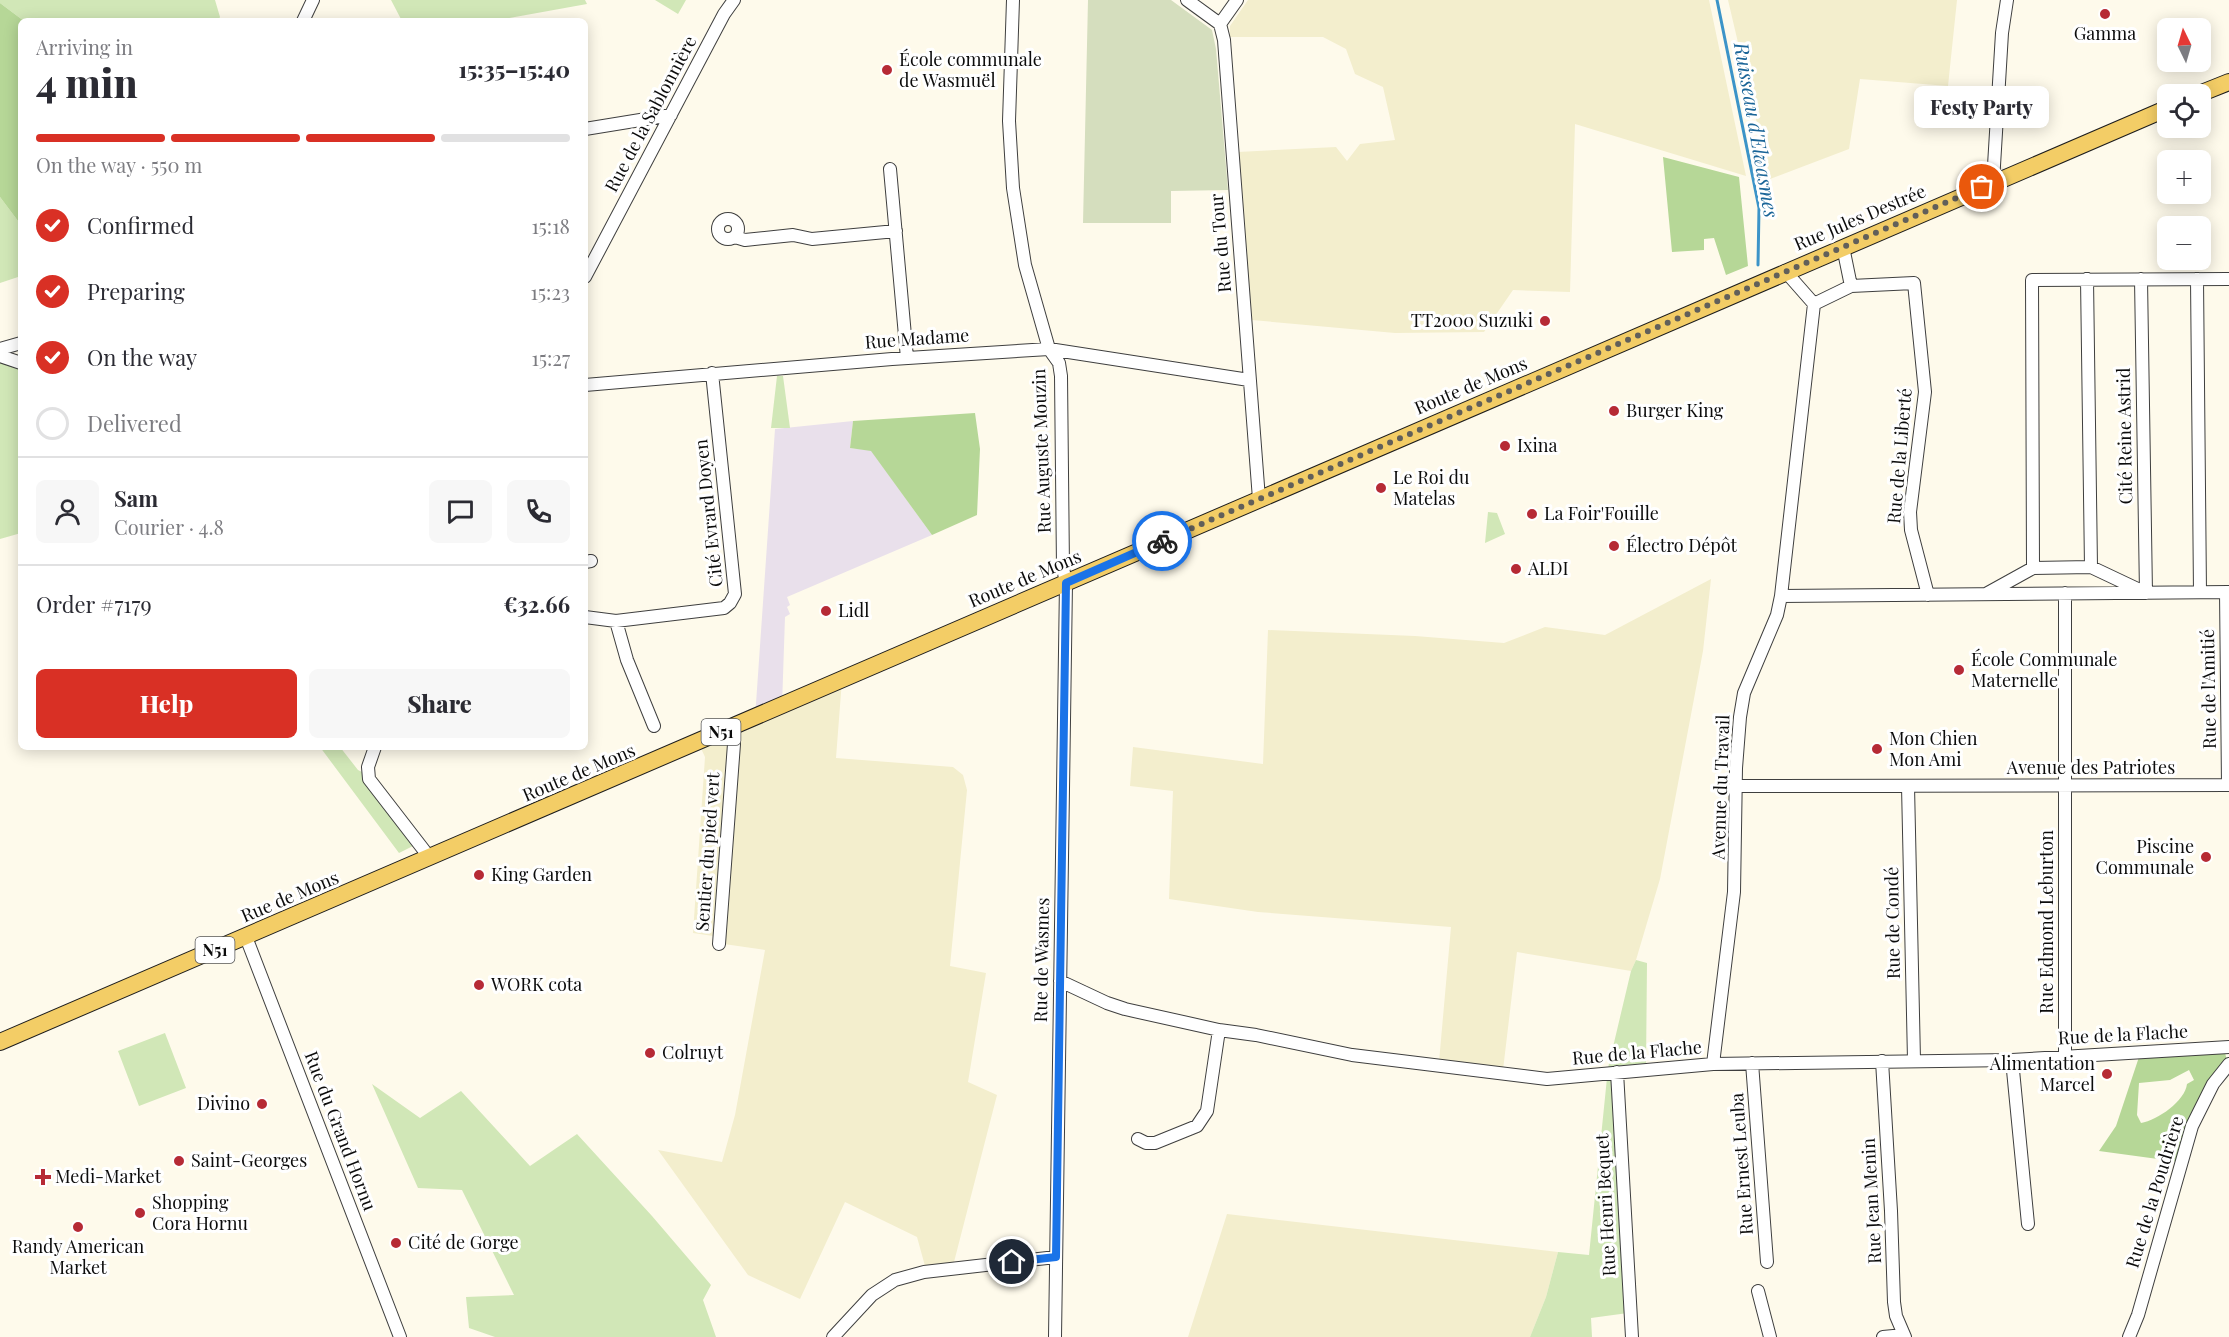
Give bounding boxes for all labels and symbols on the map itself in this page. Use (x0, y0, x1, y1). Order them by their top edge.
marker: Gamma (2098, 7, 2112, 21)
north arrow (2157, 18, 2211, 72)
place label: Gamma (2074, 21, 2136, 45)
street label: Rue de la Sablonnière (599, 31, 701, 196)
water label: Ruisseau d'Elwasmes (1729, 39, 1786, 220)
place label: École communale de Wasmuël (899, 47, 1042, 92)
marker: École communale de Wasmuël (880, 63, 894, 77)
callout: Festy Party (1914, 85, 2050, 127)
pin (1956, 161, 2007, 212)
street label: Rue Jules Destrée (1790, 179, 1929, 256)
street label: Rue du Tour (1204, 193, 1236, 294)
place label: TT2000 Suzuki (1411, 308, 1533, 332)
marker: TT2000 Suzuki (1538, 314, 1552, 328)
street label: Rue Madame (864, 322, 970, 354)
street label: Route de Mons (1411, 351, 1531, 420)
street label: Cité Reine Astrid (2111, 367, 2137, 505)
street label: Rue Auguste Mouzin (1026, 368, 1056, 534)
street label: Rue de la Liberté (1881, 387, 1917, 525)
place label: Burger King (1626, 398, 1724, 422)
marker: Burger King (1607, 404, 1621, 418)
place label: Ixina (1517, 433, 1557, 457)
street label: Cité Evrard Doyen (688, 438, 728, 588)
marker: Ixina (1498, 439, 1512, 453)
place label: Le Roi du Matelas (1393, 465, 1470, 510)
marker: Le Roi du Matelas (1374, 481, 1388, 495)
place label: La Foir'Fouille (1544, 501, 1659, 525)
marker: La Foir'Fouille (1525, 507, 1539, 521)
courier (1132, 511, 1192, 571)
place label: Électro Dépôt (1626, 533, 1738, 557)
marker: Électro Dépôt (1607, 539, 1621, 553)
street label: Route de Mons (965, 544, 1085, 613)
place label: ALDI (1527, 556, 1569, 580)
marker: ALDI (1509, 562, 1523, 576)
place label: Lidl (838, 598, 869, 622)
marker: Lidl (819, 604, 833, 618)
street label: Rue de l'Amitié (2195, 629, 2221, 749)
place label: École Communale Maternelle (1971, 647, 2117, 692)
marker: École Communale Maternelle (1952, 663, 1966, 677)
street label: Avenue du Travail (1705, 714, 1735, 861)
road number: N51 (702, 719, 740, 745)
place label: Mon Chien Mon Ami (1889, 726, 1978, 771)
street label: Route de Mons (519, 738, 639, 807)
marker: Mon Chien Mon Ami (1870, 742, 1884, 756)
street label: Avenue des Patriotes (2006, 755, 2175, 779)
street label: Sentier du pied vert (689, 771, 725, 932)
street label: Rue Edmond Leburton (2034, 830, 2058, 1014)
place label: Piscine Communale (2096, 834, 2194, 879)
marker: Piscine Communale (2199, 850, 2213, 864)
place label: King Garden (491, 862, 592, 886)
street label: Rue de Mons (237, 865, 342, 927)
street label: Rue de Condé (1879, 867, 1905, 979)
marker: King Garden (472, 868, 486, 882)
street label: Rue de Wasmes (1028, 897, 1054, 1023)
road number: N51 (196, 937, 234, 963)
place label: WORK cota (490, 972, 582, 996)
marker: WORK cota (472, 978, 486, 992)
street label: Rue de la Flache (2057, 1019, 2189, 1049)
street label: Rue de la Flache (1571, 1034, 1703, 1070)
place label: Colruyt (662, 1040, 724, 1064)
marker: Colruyt (643, 1046, 657, 1060)
street label: Rue du Grand Hornu (299, 1048, 383, 1214)
place label: Alimentation Marcel (1989, 1051, 2095, 1096)
marker: Alimentation Marcel (2100, 1067, 2114, 1081)
place label: Divino (197, 1091, 250, 1115)
street label: Rue Ernest Leuba (1724, 1092, 1758, 1236)
marker: Divino (255, 1097, 269, 1111)
street label: Rue de la Poudrière (2119, 1113, 2189, 1271)
street label: Rue Henri Bequet (1589, 1132, 1621, 1277)
street label: Rue Jean Menin (1856, 1137, 1886, 1264)
place label: Saint-Georges (191, 1148, 307, 1172)
marker: Saint-Georges (172, 1154, 186, 1168)
place label: Medi-Market (55, 1164, 162, 1188)
marker: Medi-Market (36, 1170, 50, 1184)
place label: Shopping Cora Hornu (152, 1190, 248, 1235)
marker: Shopping Cora Hornu (133, 1206, 147, 1220)
marker: Randy American Market (71, 1220, 85, 1234)
place label: Cité de Gorge (408, 1230, 519, 1254)
place label: Randy American Market (12, 1234, 144, 1279)
marker: Cité de Gorge (389, 1236, 403, 1250)
pin (986, 1236, 1037, 1287)

